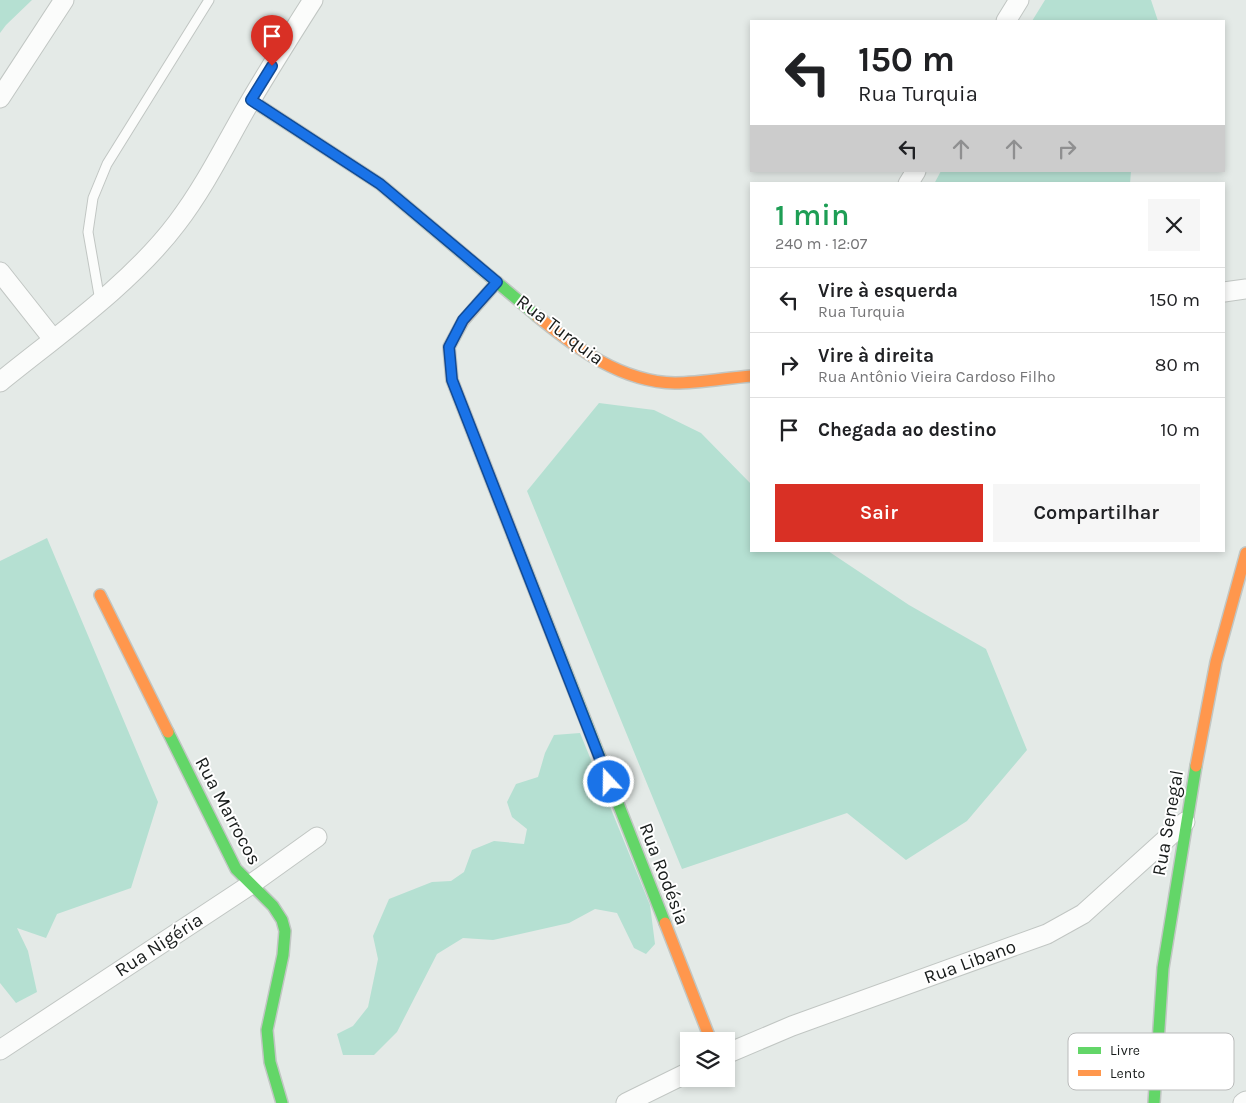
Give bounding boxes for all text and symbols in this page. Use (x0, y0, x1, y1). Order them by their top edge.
pin (251, 15, 293, 66)
icon: arrive (258, 22, 286, 50)
text: 150 m (858, 39, 955, 80)
icon: left (775, 40, 840, 105)
text: Rua Turquia (858, 81, 978, 107)
icon: left (894, 135, 922, 163)
icon: ahead (947, 135, 975, 163)
icon: ahead (1000, 135, 1028, 163)
icon: right (1053, 135, 1081, 163)
text: 1 min (775, 197, 849, 233)
button: close (1148, 199, 1200, 251)
text: 240 m · 12:07 (775, 234, 867, 253)
text: Vire à esquerda (818, 280, 958, 302)
icon: left (775, 286, 803, 314)
text: 150 m (1149, 289, 1200, 311)
street label: Rua Turquia (512, 290, 608, 370)
text: Rua Turquia (818, 302, 905, 321)
text: Vire à direita (818, 345, 934, 367)
icon: right (775, 351, 803, 379)
text: 80 m (1155, 354, 1200, 376)
text: Rua Antônio Vieira Cardoso Filho (818, 367, 1055, 386)
icon: arrive (775, 416, 803, 444)
text: Chegada ao destino (818, 419, 996, 441)
text: 10 m (1160, 419, 1200, 441)
button: Sair (775, 484, 983, 542)
button: Compartilhar (993, 484, 1200, 542)
street label: Rua Marrocos (190, 753, 266, 869)
position arrow (582, 755, 634, 807)
street label: Rua Senegal (1148, 768, 1188, 878)
street label: Rua Rodésia (635, 820, 693, 928)
street label: Rua Nigéria (111, 908, 207, 982)
street label: Rua Libano (921, 935, 1019, 989)
map controls (680, 1032, 735, 1087)
button: layers (680, 1032, 735, 1087)
legend (1068, 1033, 1234, 1090)
text: Livre (1110, 1042, 1140, 1059)
text: Lento (1110, 1065, 1145, 1082)

